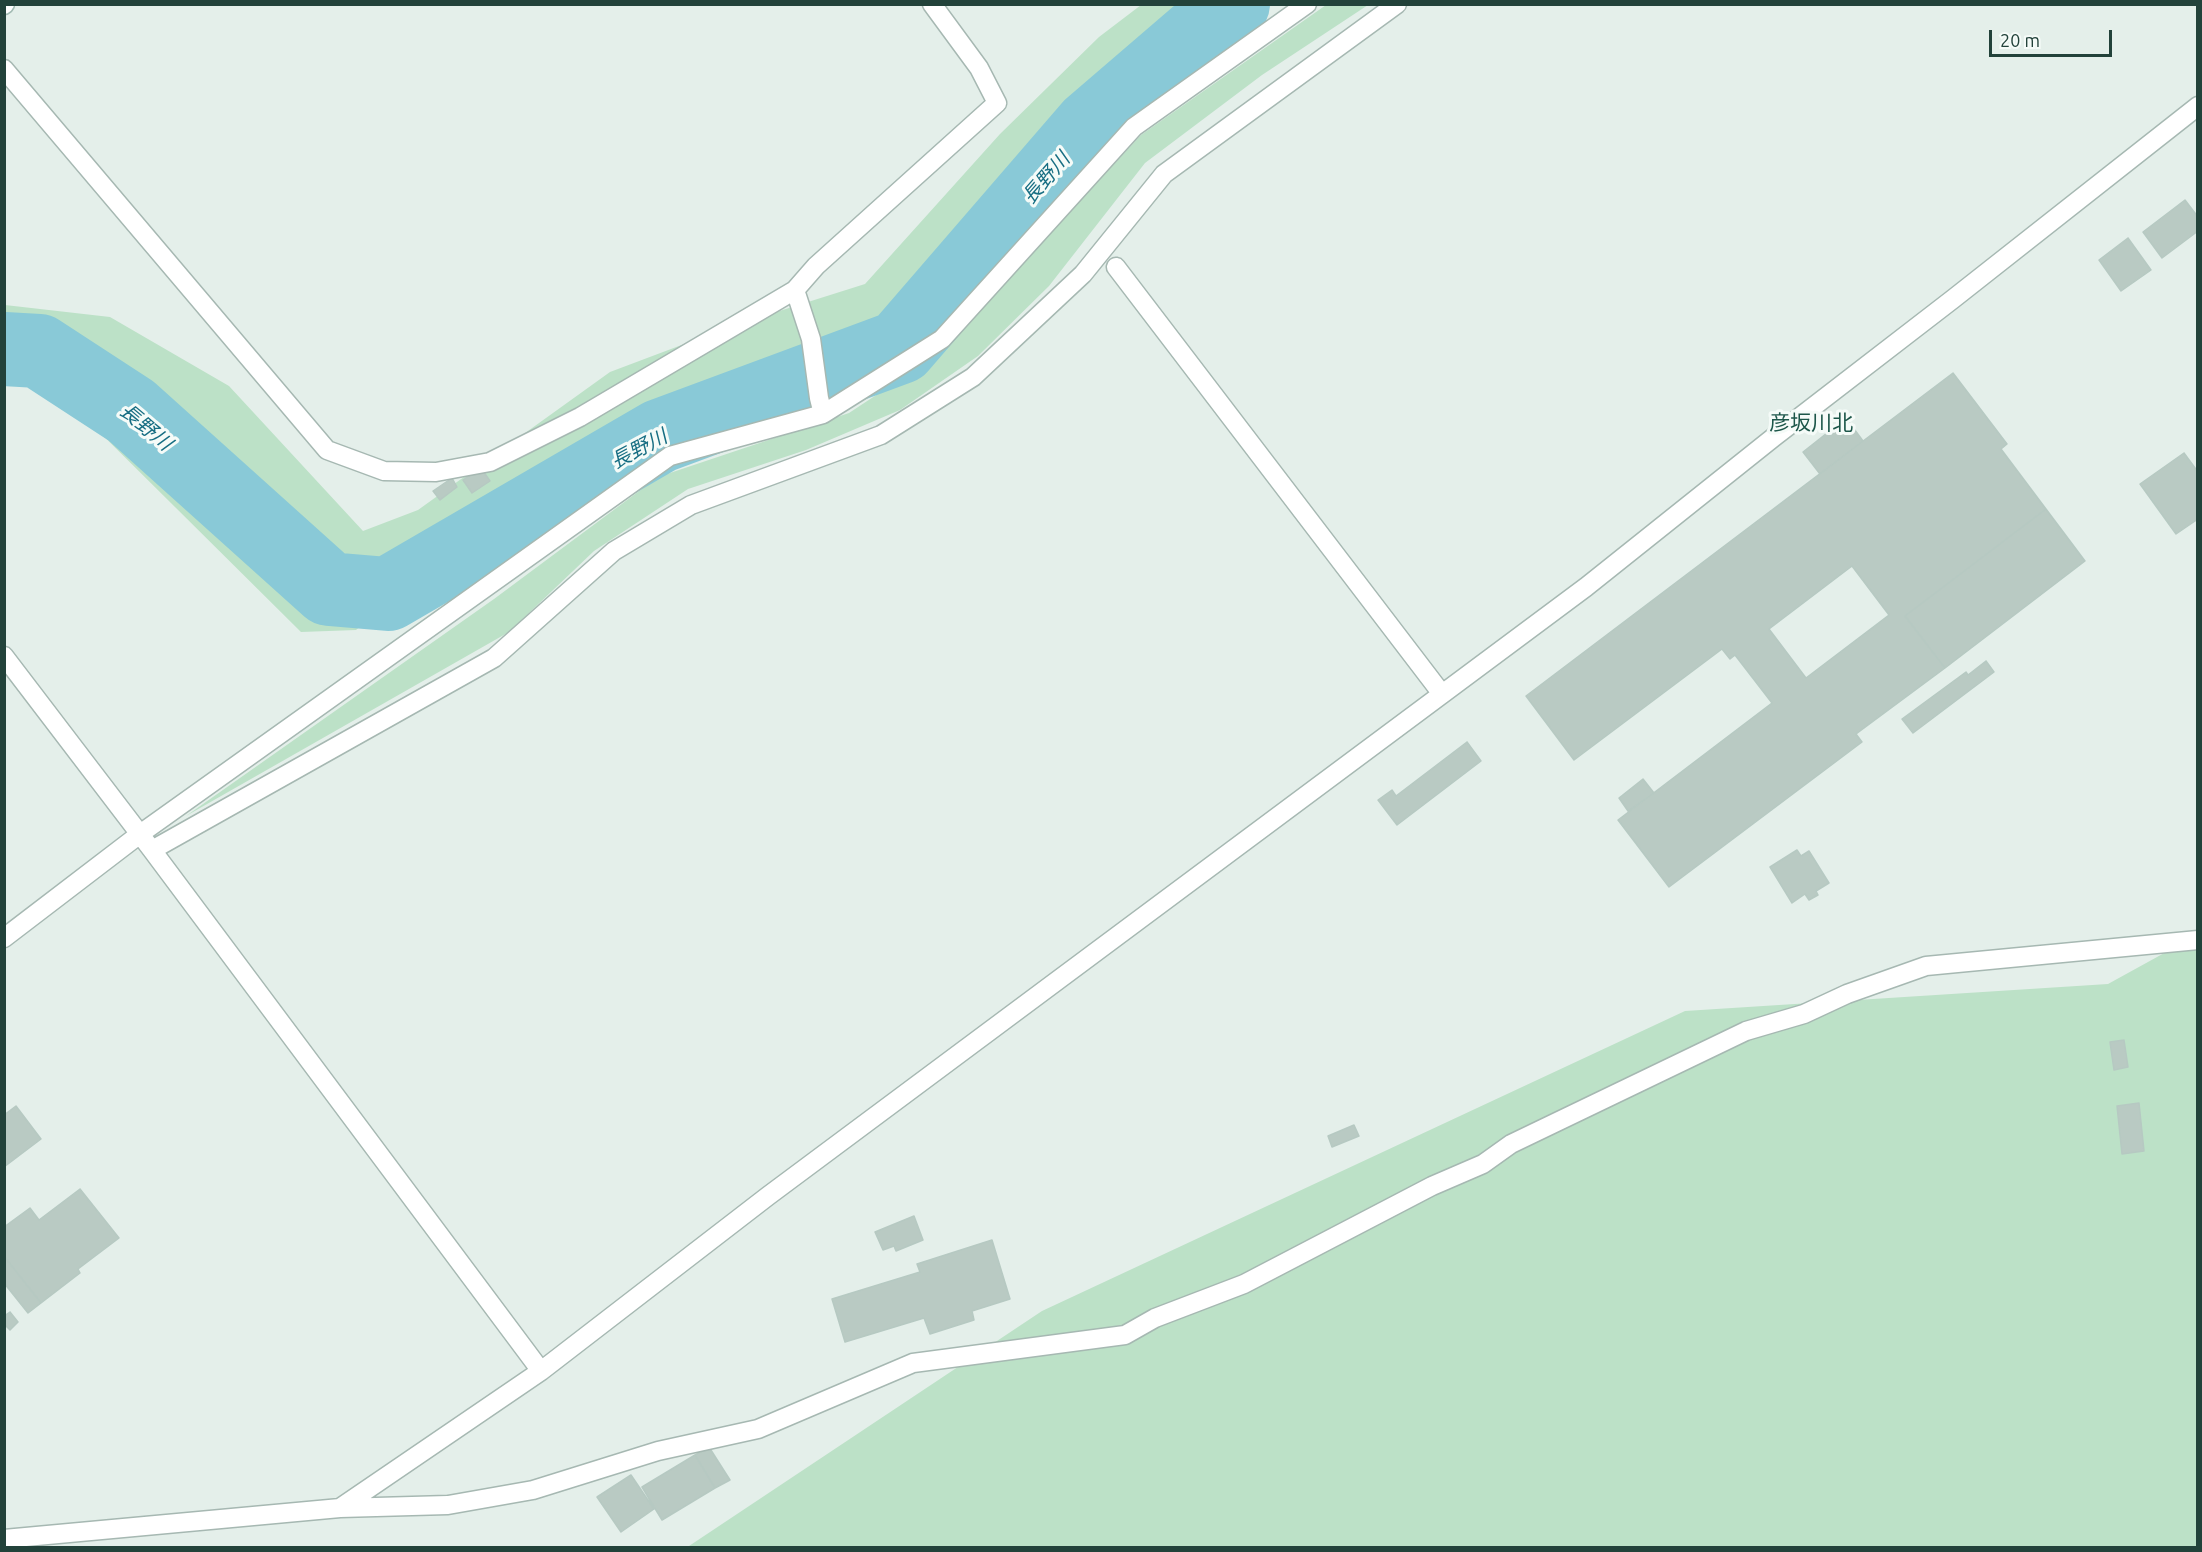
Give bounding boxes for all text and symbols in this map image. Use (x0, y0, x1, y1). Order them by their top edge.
scale bar (1992, 18, 2115, 56)
text: 20 m (2000, 30, 2040, 50)
water label: 長野川 (1017, 147, 1075, 209)
water label: 長野川 (115, 399, 177, 455)
district label: 彦坂川北 (1769, 410, 1853, 436)
water label: 長野川 (607, 424, 671, 474)

